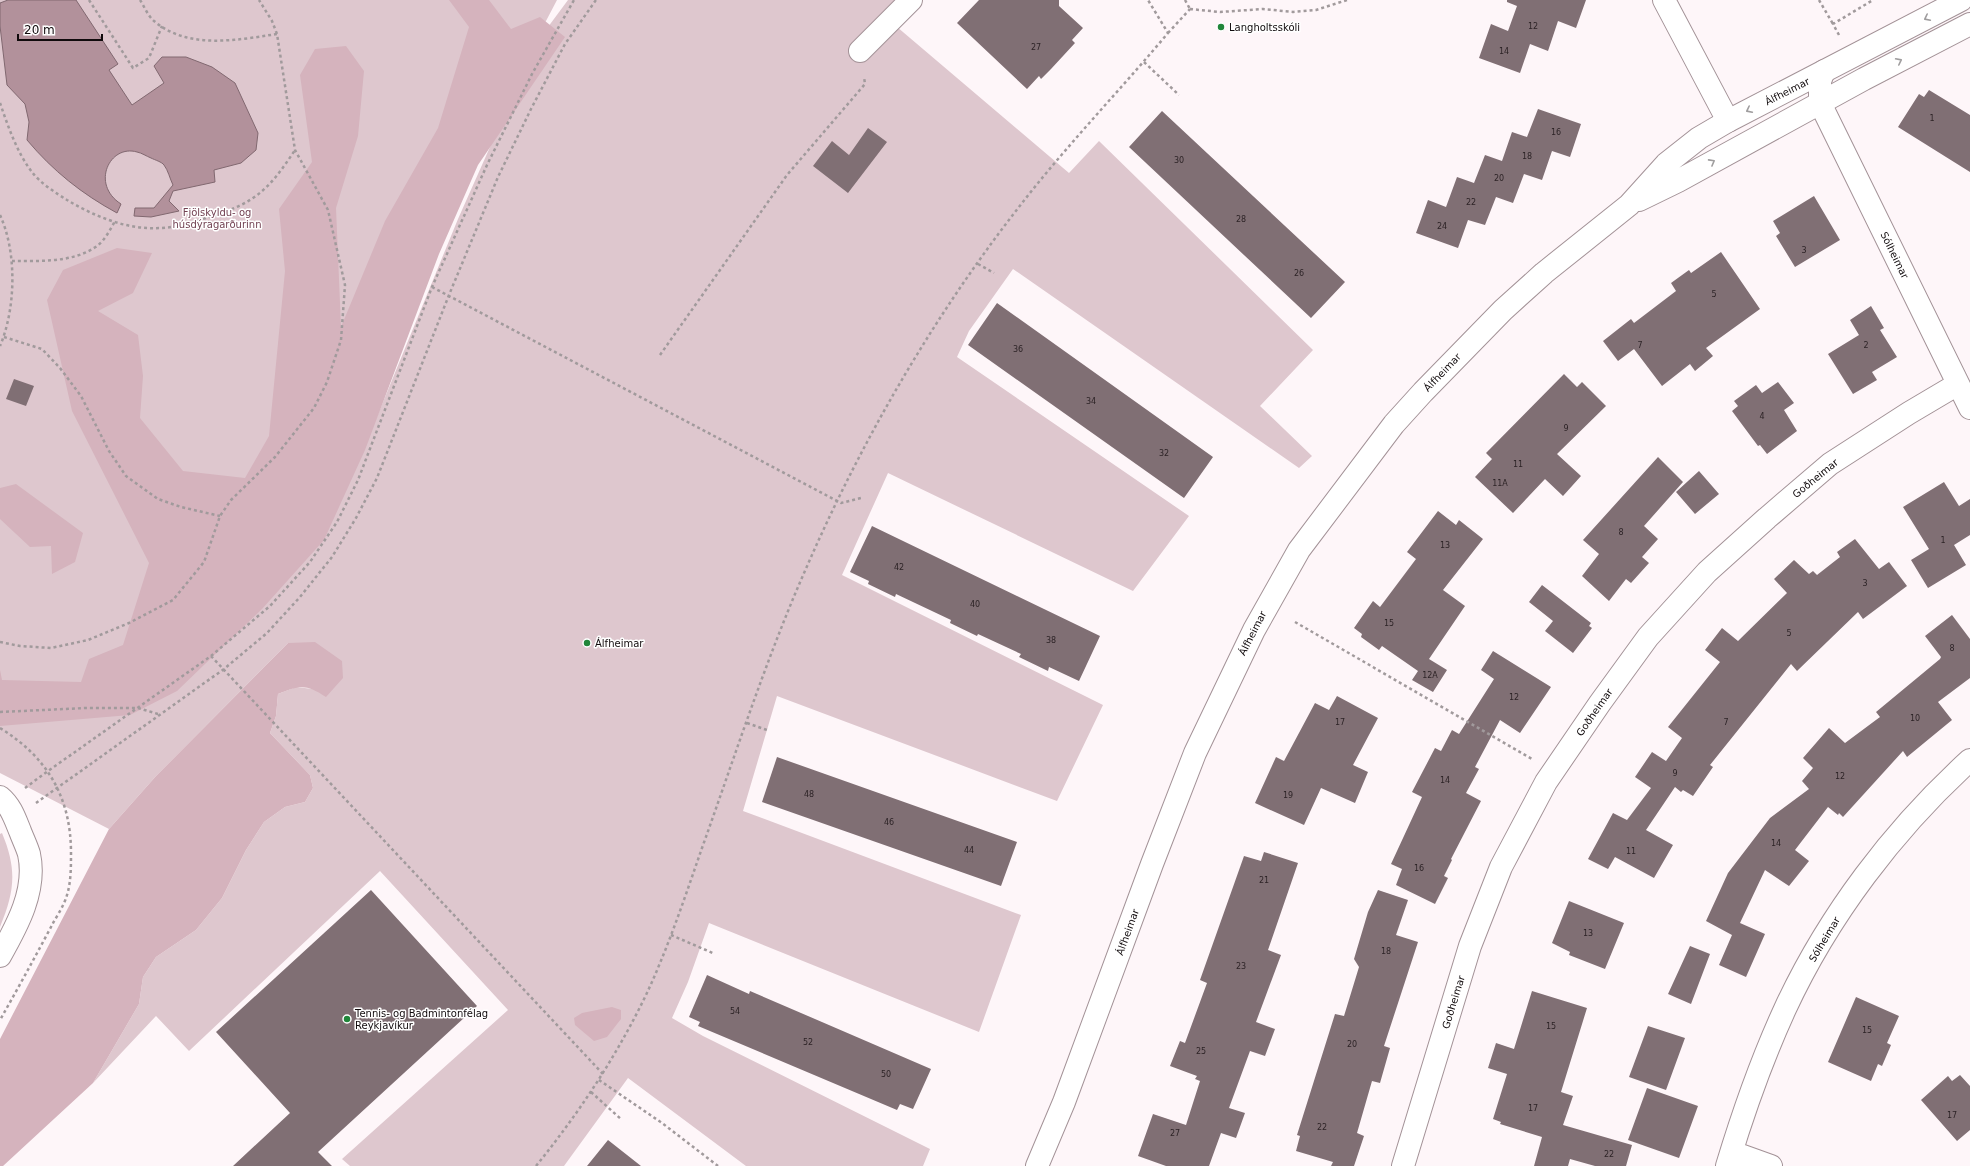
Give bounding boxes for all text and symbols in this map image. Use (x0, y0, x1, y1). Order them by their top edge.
one-way arrow (1924, 13, 1931, 21)
scale bar (18, 16, 102, 42)
marker: Langholtsskóli (1216, 22, 1226, 32)
place label: Langholtsskóli (1229, 22, 1300, 33)
house number: 12 (1528, 22, 1538, 31)
text: 20 m (24, 23, 55, 37)
house number: 27 (1031, 43, 1041, 52)
house number: 14 (1499, 47, 1509, 56)
one-way arrow (1894, 58, 1902, 66)
street label: Álfheimar (1763, 74, 1812, 107)
one-way arrow (1746, 105, 1753, 113)
house number: 1 (1929, 114, 1935, 123)
house number: 16 (1551, 128, 1561, 137)
house number: 18 (1522, 152, 1532, 161)
house number: 30 (1174, 156, 1184, 165)
one-way arrow (1708, 159, 1715, 166)
house number: 20 (1494, 174, 1504, 183)
house number: 22 (1466, 198, 1476, 207)
park label: Fjölskyldu- og húsdýragarðurinn (173, 207, 262, 230)
house number: 28 (1236, 215, 1246, 224)
house number: 24 (1437, 222, 1447, 231)
street label: Sólheimar (1879, 230, 1911, 281)
house number: 3 (1801, 246, 1807, 255)
house number: 26 (1294, 269, 1304, 278)
house number: 5 (1711, 290, 1717, 299)
house number: 7 (1637, 341, 1643, 350)
house number: 2 (1863, 341, 1869, 350)
house number: 36 (1013, 345, 1023, 354)
street label: Álfheimar (1421, 350, 1464, 394)
house number: 34 (1086, 397, 1096, 406)
house number: 4 (1759, 412, 1765, 421)
house number: 9 (1563, 424, 1569, 433)
house number: 32 (1159, 449, 1169, 458)
street label: Goðheimar (1790, 456, 1841, 500)
house number: 11 (1513, 460, 1523, 469)
house number: 11A (1492, 479, 1508, 488)
house number: 8 (1618, 528, 1624, 537)
house number: 1 (1940, 536, 1946, 545)
house number: 13 (1440, 541, 1450, 550)
house number: 42 (894, 563, 904, 572)
house number: 3 (1862, 579, 1868, 588)
house number: 40 (970, 600, 980, 609)
street label: Álfheimar (1236, 608, 1269, 657)
house number: 15 (1384, 619, 1394, 628)
house number: 5 (1786, 629, 1792, 638)
house number: 38 (1046, 636, 1056, 645)
place label: Álfheimar (595, 637, 644, 649)
marker: Álfheimar (582, 638, 592, 648)
house number: 8 (1949, 644, 1955, 653)
house number: 12A (1422, 671, 1438, 680)
street label: Goðheimar (1574, 686, 1615, 738)
house number: 12 (1509, 693, 1519, 702)
house number: 10 (1910, 714, 1920, 723)
house number: 17 (1335, 718, 1345, 727)
house number: 7 (1723, 718, 1729, 727)
house number: 9 (1672, 769, 1678, 778)
house number: 12 (1835, 772, 1845, 781)
house number: 14 (1440, 776, 1450, 785)
house number: 48 (804, 790, 814, 799)
house number: 19 (1283, 791, 1293, 800)
house number: 46 (884, 818, 894, 827)
house number: 14 (1771, 839, 1781, 848)
house number: 44 (964, 846, 974, 855)
house number: 11 (1626, 847, 1636, 856)
house number: 16 (1414, 864, 1424, 873)
house number: 21 (1259, 876, 1269, 885)
street label: Álfheimar (1113, 906, 1141, 957)
street label: Sólheimar (1807, 914, 1843, 964)
house number: 13 (1583, 929, 1593, 938)
house number: 18 (1381, 947, 1391, 956)
house number: 23 (1236, 962, 1246, 971)
street label: Goðheimar (1440, 973, 1467, 1030)
house number: 54 (730, 1007, 740, 1016)
place label: Tennis- og Badmintonfélag Reykjavíkur (354, 1008, 488, 1031)
marker: Tennis- og Badmintonfélag Reykjavíkur (342, 1014, 352, 1024)
house number: 15 (1546, 1022, 1556, 1031)
house number: 15 (1862, 1026, 1872, 1035)
house number: 52 (803, 1038, 813, 1047)
house number: 20 (1347, 1040, 1357, 1049)
house number: 25 (1196, 1047, 1206, 1056)
house number: 50 (881, 1070, 891, 1079)
house number: 17 (1528, 1104, 1538, 1113)
house number: 17 (1947, 1111, 1957, 1120)
house number: 22 (1317, 1123, 1327, 1132)
house number: 27 (1170, 1129, 1180, 1138)
house number: 22 (1604, 1150, 1614, 1159)

